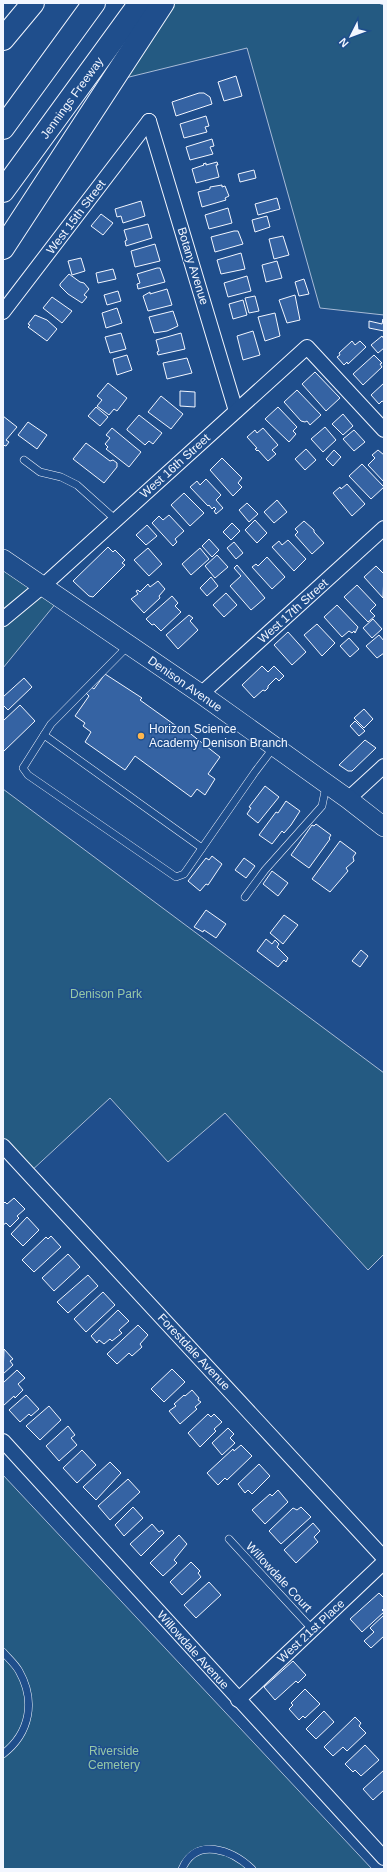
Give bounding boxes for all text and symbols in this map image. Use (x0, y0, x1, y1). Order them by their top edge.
north arrow (331, 16, 371, 56)
text: N (336, 36, 351, 50)
street label: Jennings Freeway (38, 54, 106, 142)
street label: West 15th Street (44, 177, 109, 257)
street label: Botany Avenue (175, 225, 212, 307)
street label: West 16th Street (137, 431, 213, 501)
street label: West 17th Street (255, 576, 331, 646)
street label: Denison Avenue (145, 653, 225, 715)
place label: Horizon Science Academy Denison Branch (149, 722, 288, 750)
marker: Horizon Science Academy Denison Branch (136, 731, 146, 741)
park label: Denison Park (70, 987, 143, 1001)
street label: Forestdale Avenue (155, 1311, 233, 1394)
street label: Willowdale Court (243, 1539, 315, 1615)
street label: West 21st Place (275, 1596, 348, 1666)
street label: Willowdale Avenue (154, 1608, 232, 1692)
park label: Riverside Cemetery (88, 1744, 140, 1772)

